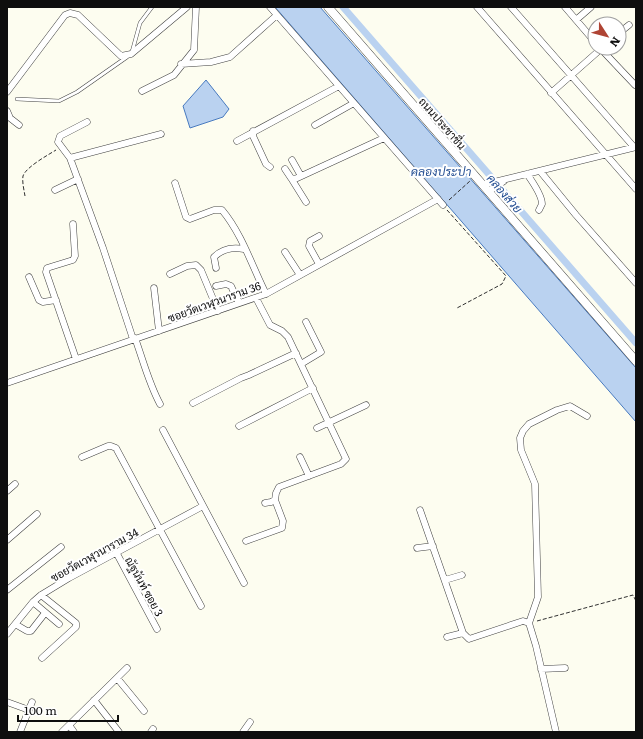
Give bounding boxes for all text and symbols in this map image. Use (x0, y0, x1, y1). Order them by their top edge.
north arrow (587, 16, 627, 56)
text: N (607, 34, 625, 51)
street label: ถนนประชาชื่น (416, 92, 472, 153)
water label: คลองประปา (411, 162, 471, 180)
water label: คลองส่วย (483, 169, 527, 217)
street label: ซอยวัดเวฬุวนาราม 36 (165, 277, 264, 327)
street label: ซอยวัดเวฬุวนาราม 34 (47, 523, 142, 587)
street label: ณัฐนันท์ ซอย 3 (121, 553, 168, 619)
scale bar (18, 697, 118, 723)
text: 100 m (24, 701, 57, 719)

